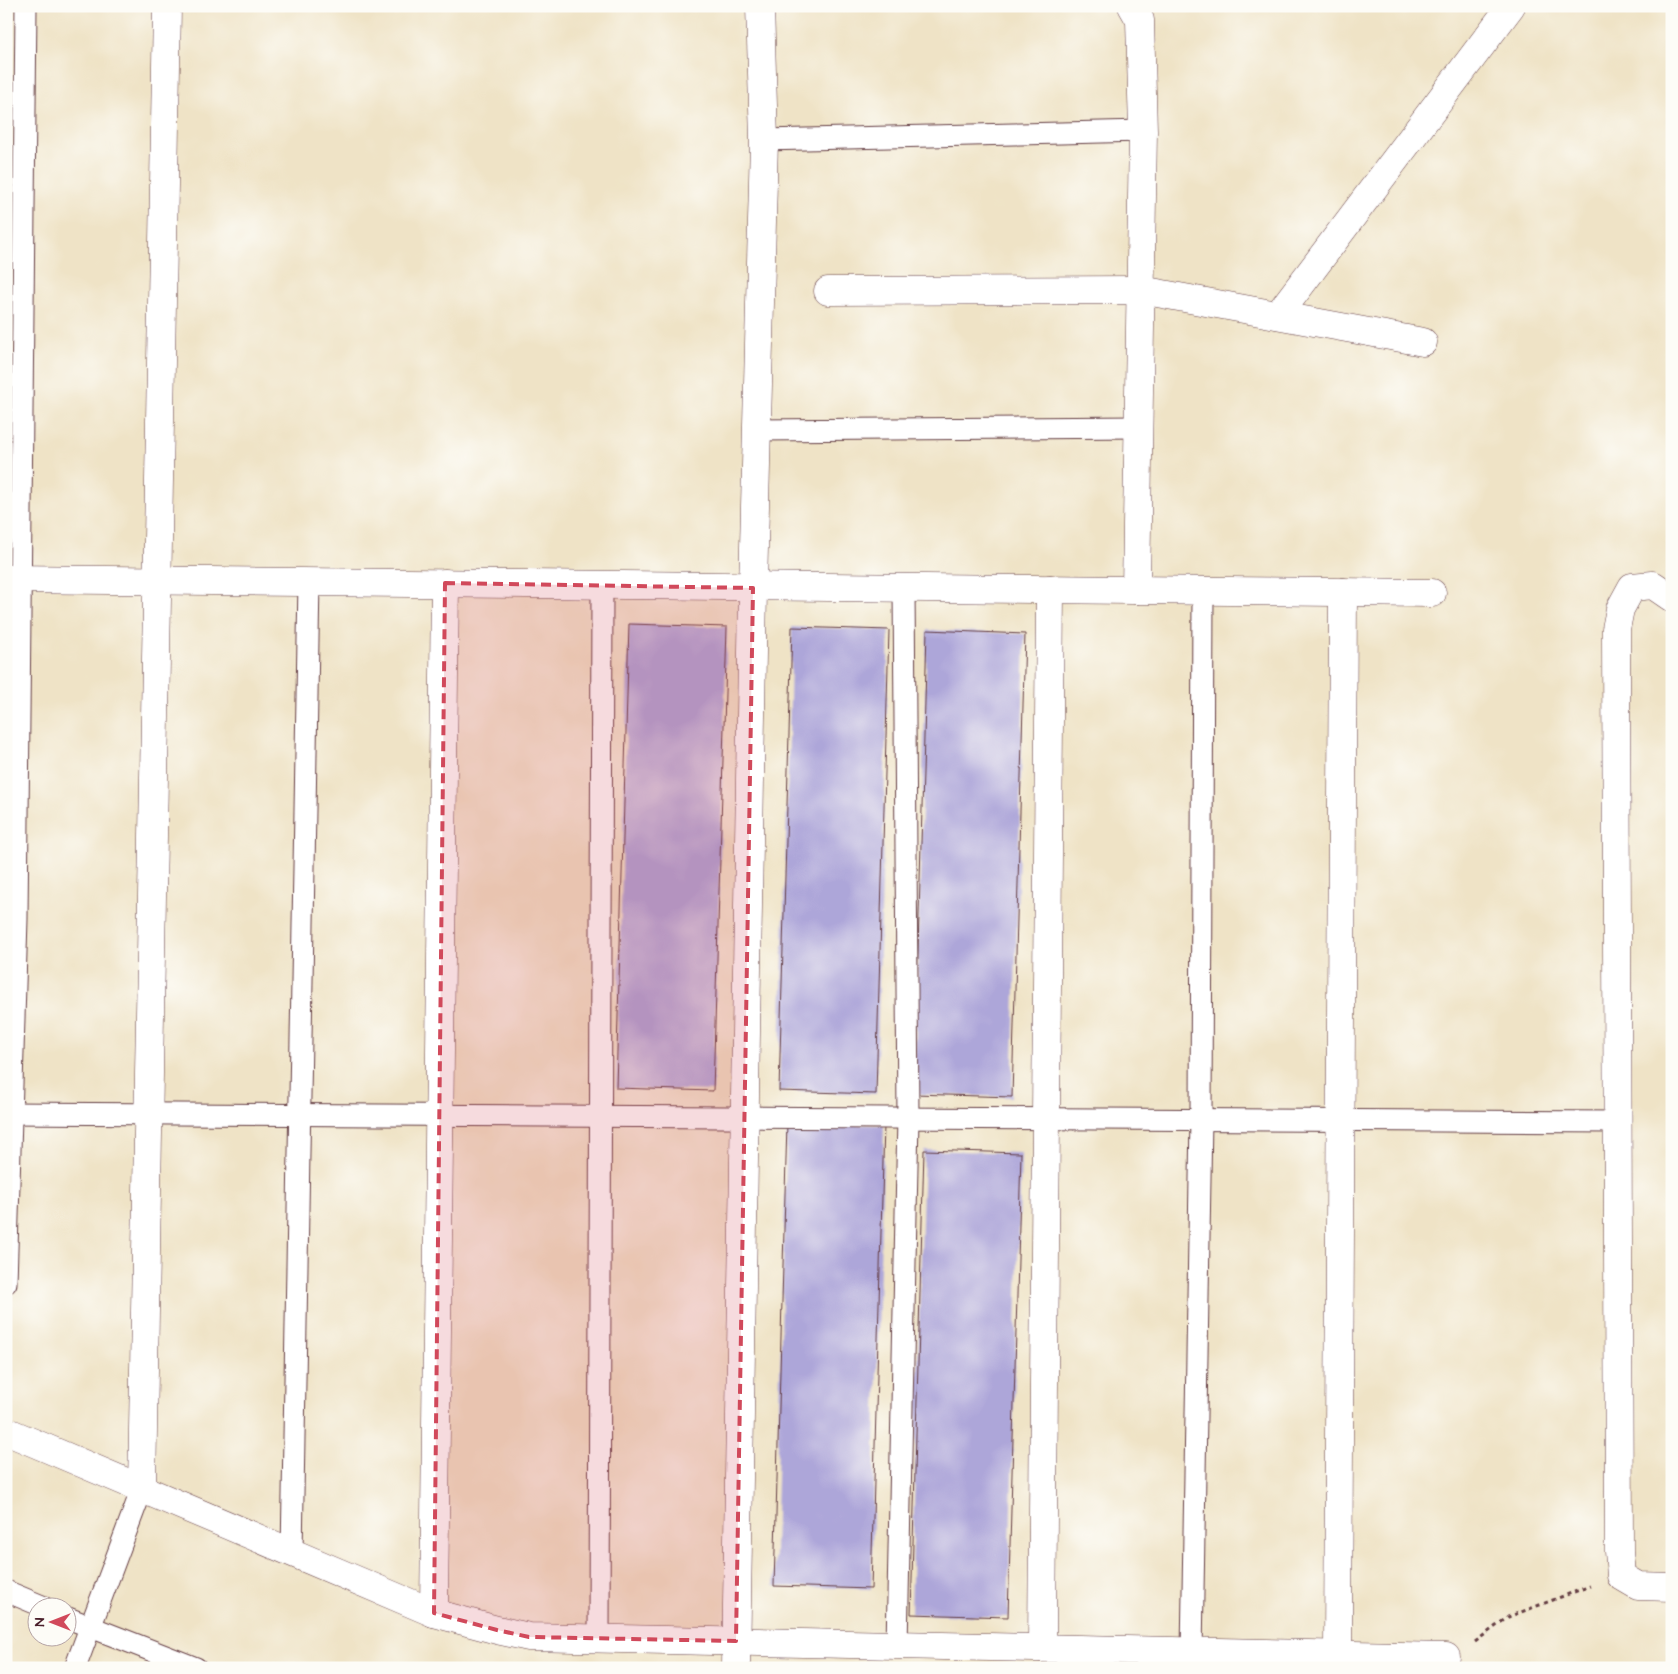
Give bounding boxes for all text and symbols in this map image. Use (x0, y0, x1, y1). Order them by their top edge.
north arrow (28, 1596, 78, 1646)
text: N (30, 1617, 50, 1626)

